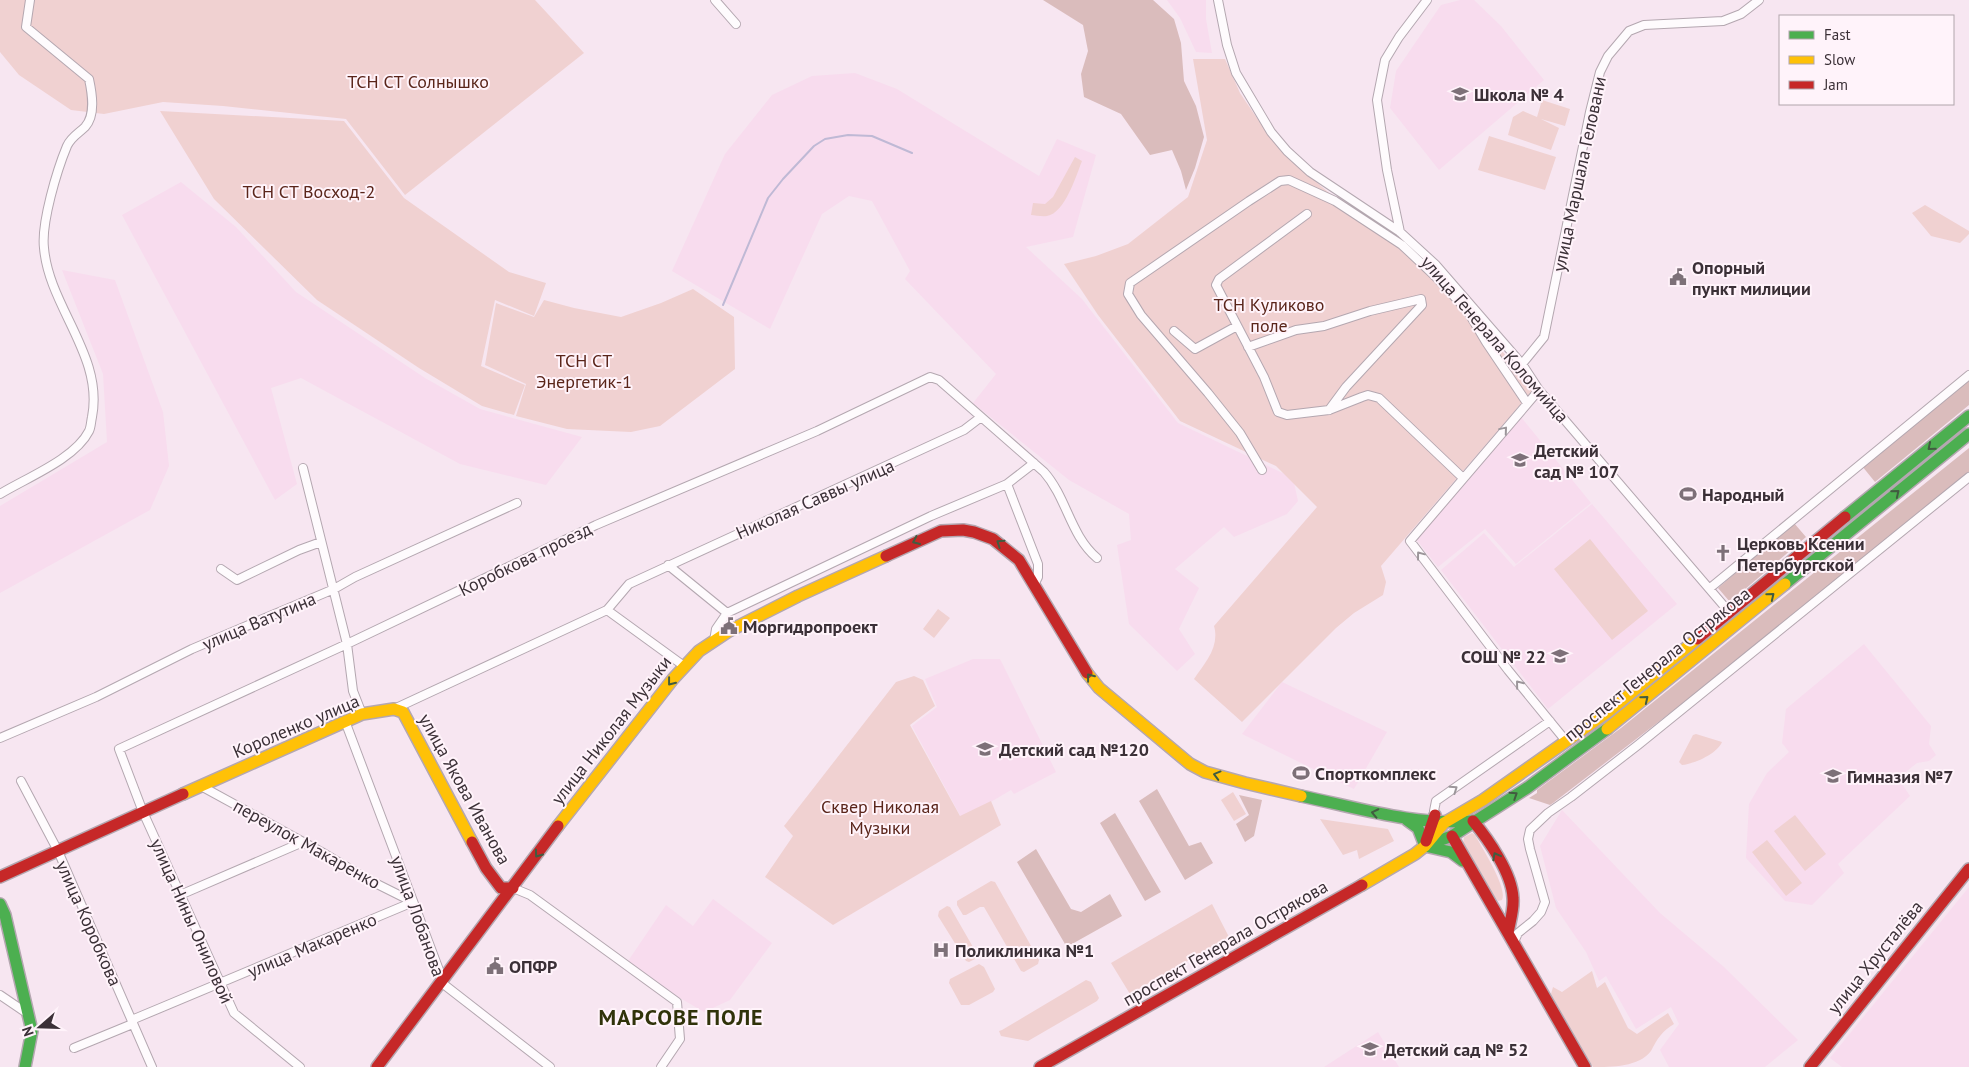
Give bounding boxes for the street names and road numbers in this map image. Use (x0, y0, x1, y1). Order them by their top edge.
street label: улица Маршала Геловани (1547, 74, 1611, 274)
street label: улица Генерала Коломийца (1416, 251, 1574, 427)
street label: Николая Саввы улица (732, 454, 898, 544)
street label: Коробкова проезд (455, 517, 595, 601)
street label: проспект Генерала Острякова (1559, 582, 1755, 746)
street label: улица Ватутина (199, 587, 319, 655)
street label: улица Николая Музыки (546, 651, 676, 809)
street label: Короленко улица (229, 689, 363, 763)
street label: улица Якова Иванова (414, 709, 516, 869)
street label: переулок Макаренко (229, 794, 385, 894)
street label: улица Нины Ониловой (145, 835, 239, 1007)
street label: улица Лобанова (385, 852, 451, 980)
street label: улица Коробкова (51, 857, 127, 989)
street label: проспект Генерала Острякова (1118, 875, 1332, 1011)
street label: улица Хрусталёва (1822, 896, 1928, 1018)
street label: улица Макаренко (244, 907, 380, 983)

